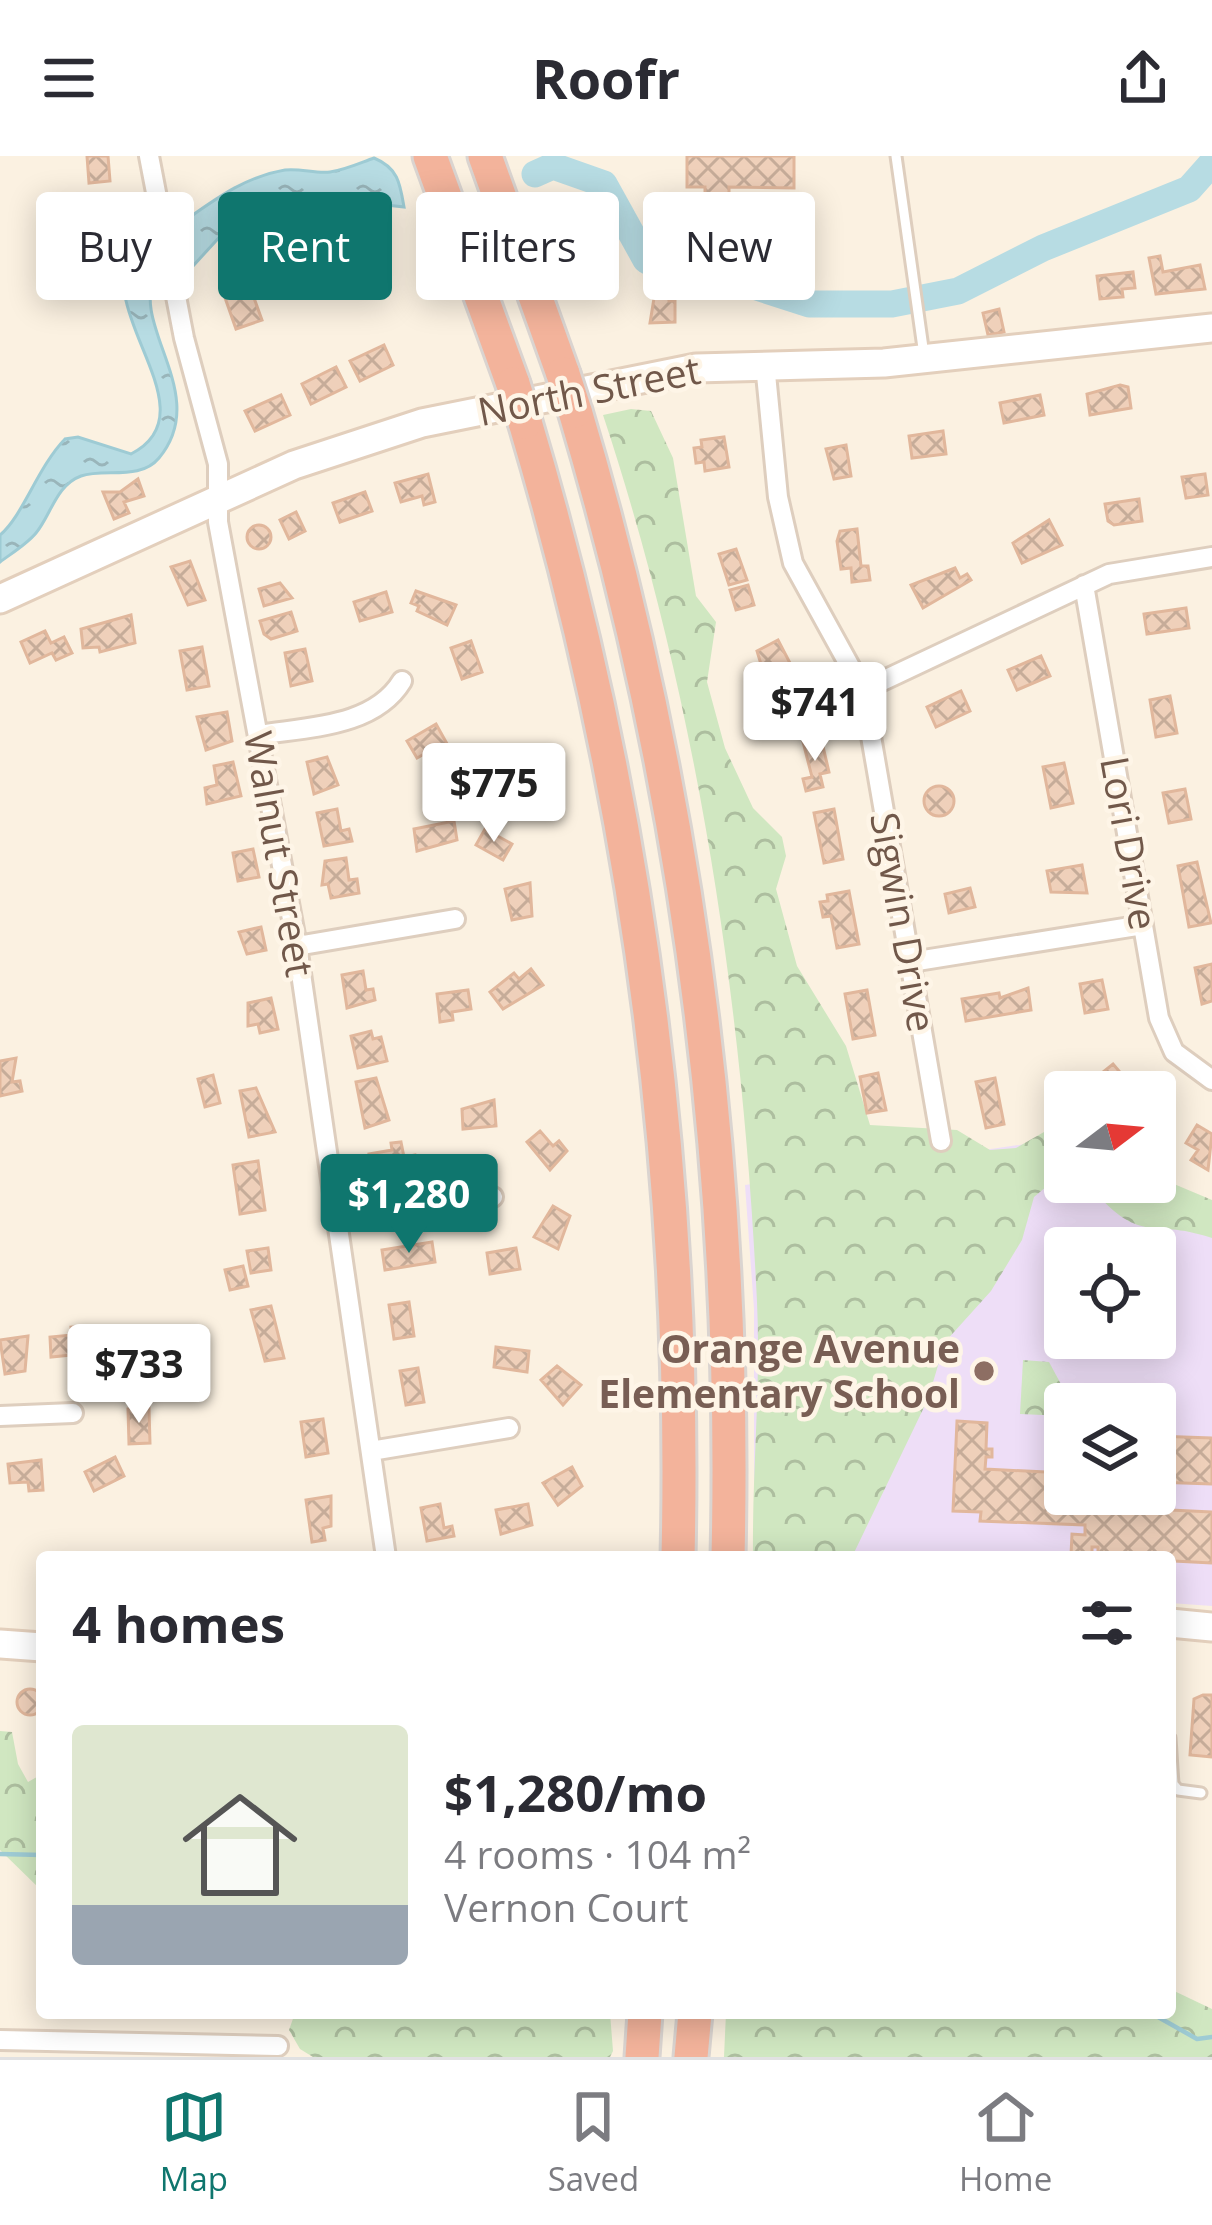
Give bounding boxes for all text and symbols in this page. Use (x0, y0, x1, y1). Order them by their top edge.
text: Roofr (532, 41, 680, 115)
icon: menu (36, 45, 102, 111)
icon: share (1110, 45, 1176, 111)
chip: Buy (36, 192, 194, 300)
chip: Rent (218, 192, 392, 300)
chip: Filters (416, 192, 619, 300)
chip: New (643, 192, 815, 300)
street label: North Street (473, 342, 705, 437)
pin: $741 (744, 662, 886, 764)
text: $741 (770, 674, 860, 727)
street label: Walnut Street (233, 727, 328, 981)
pin: $775 (423, 743, 565, 845)
street label: Lori Drive (1089, 752, 1172, 934)
text: $775 (449, 755, 539, 808)
street label: Sigwin Drive (859, 808, 950, 1036)
north arrow (1044, 1071, 1176, 1203)
map controls (1044, 1071, 1176, 1515)
pin: $1,280 (311, 1154, 507, 1256)
text: $1,280 (348, 1166, 470, 1219)
button: locate (1044, 1227, 1176, 1359)
place label: Orange Avenue Elementary School (598, 1321, 960, 1419)
pin: $733 (68, 1324, 210, 1426)
text: $733 (94, 1336, 184, 1389)
marker: Orange Avenue Elementary School (971, 1358, 997, 1384)
button: layers (1044, 1383, 1176, 1515)
text: 4 homes (72, 1588, 285, 1658)
icon: filters (1074, 1590, 1140, 1656)
text: $1,280/mo (444, 1757, 707, 1827)
icon: home (168, 1773, 312, 1917)
text: 4 rooms · 104 m² (444, 1827, 751, 1880)
text: Vernon Court (444, 1880, 688, 1933)
tab: Map (160, 2084, 228, 2201)
tab: Saved (548, 2084, 639, 2201)
tab: Home (959, 2084, 1052, 2201)

